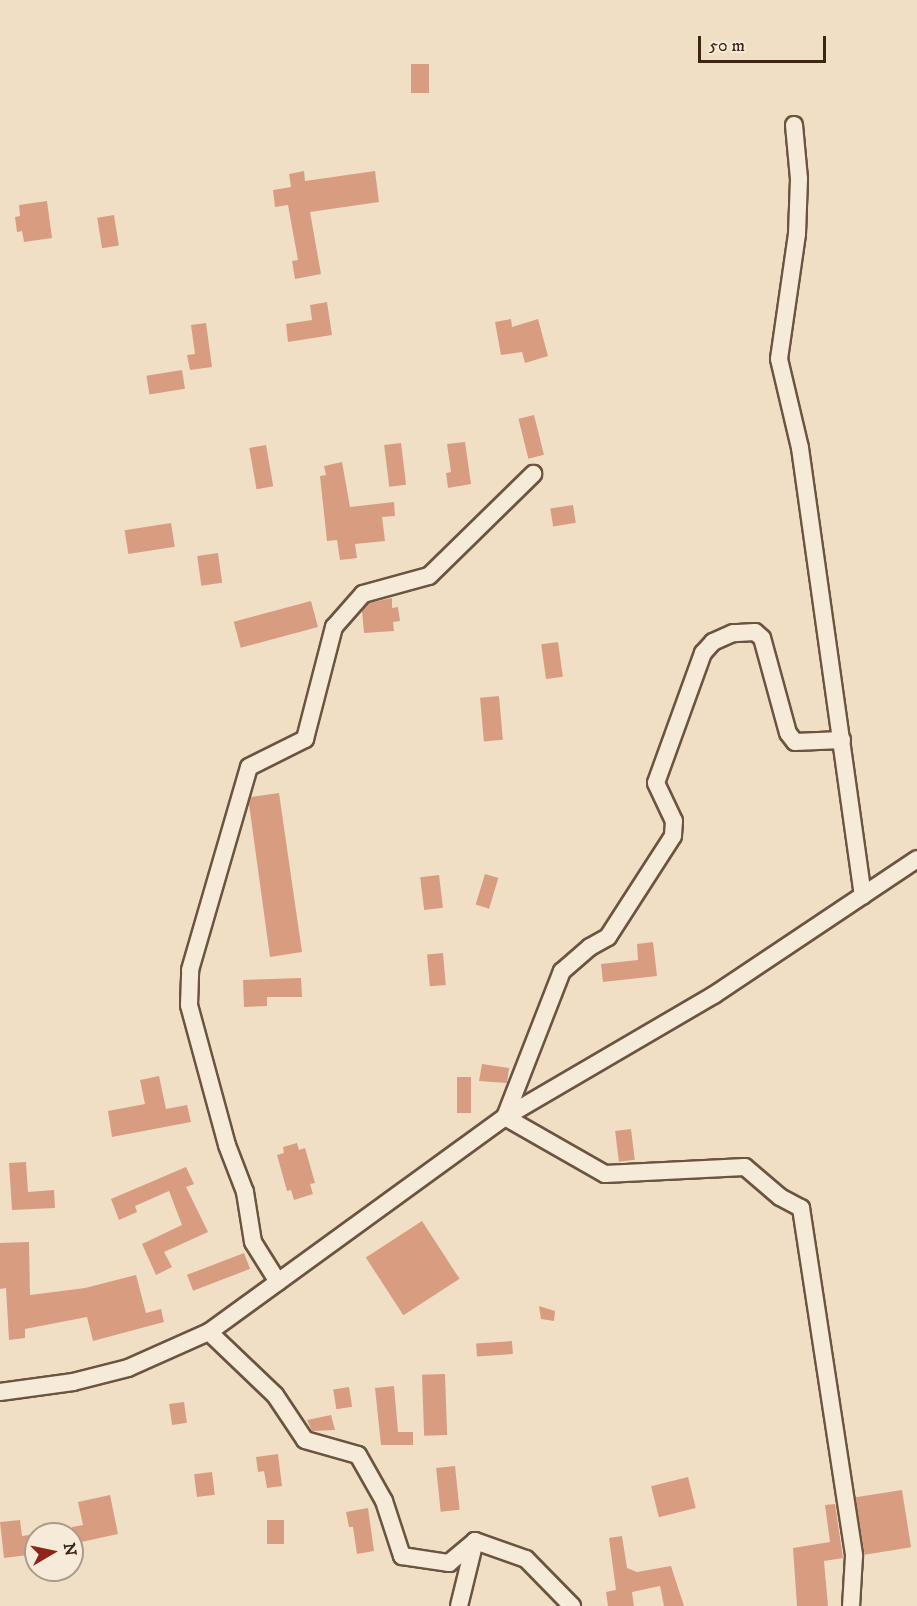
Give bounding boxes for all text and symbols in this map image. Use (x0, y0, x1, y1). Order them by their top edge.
scale bar (701, 24, 828, 62)
text: 50 m (709, 35, 745, 57)
north arrow (24, 1522, 84, 1582)
text: N (59, 1541, 81, 1558)

